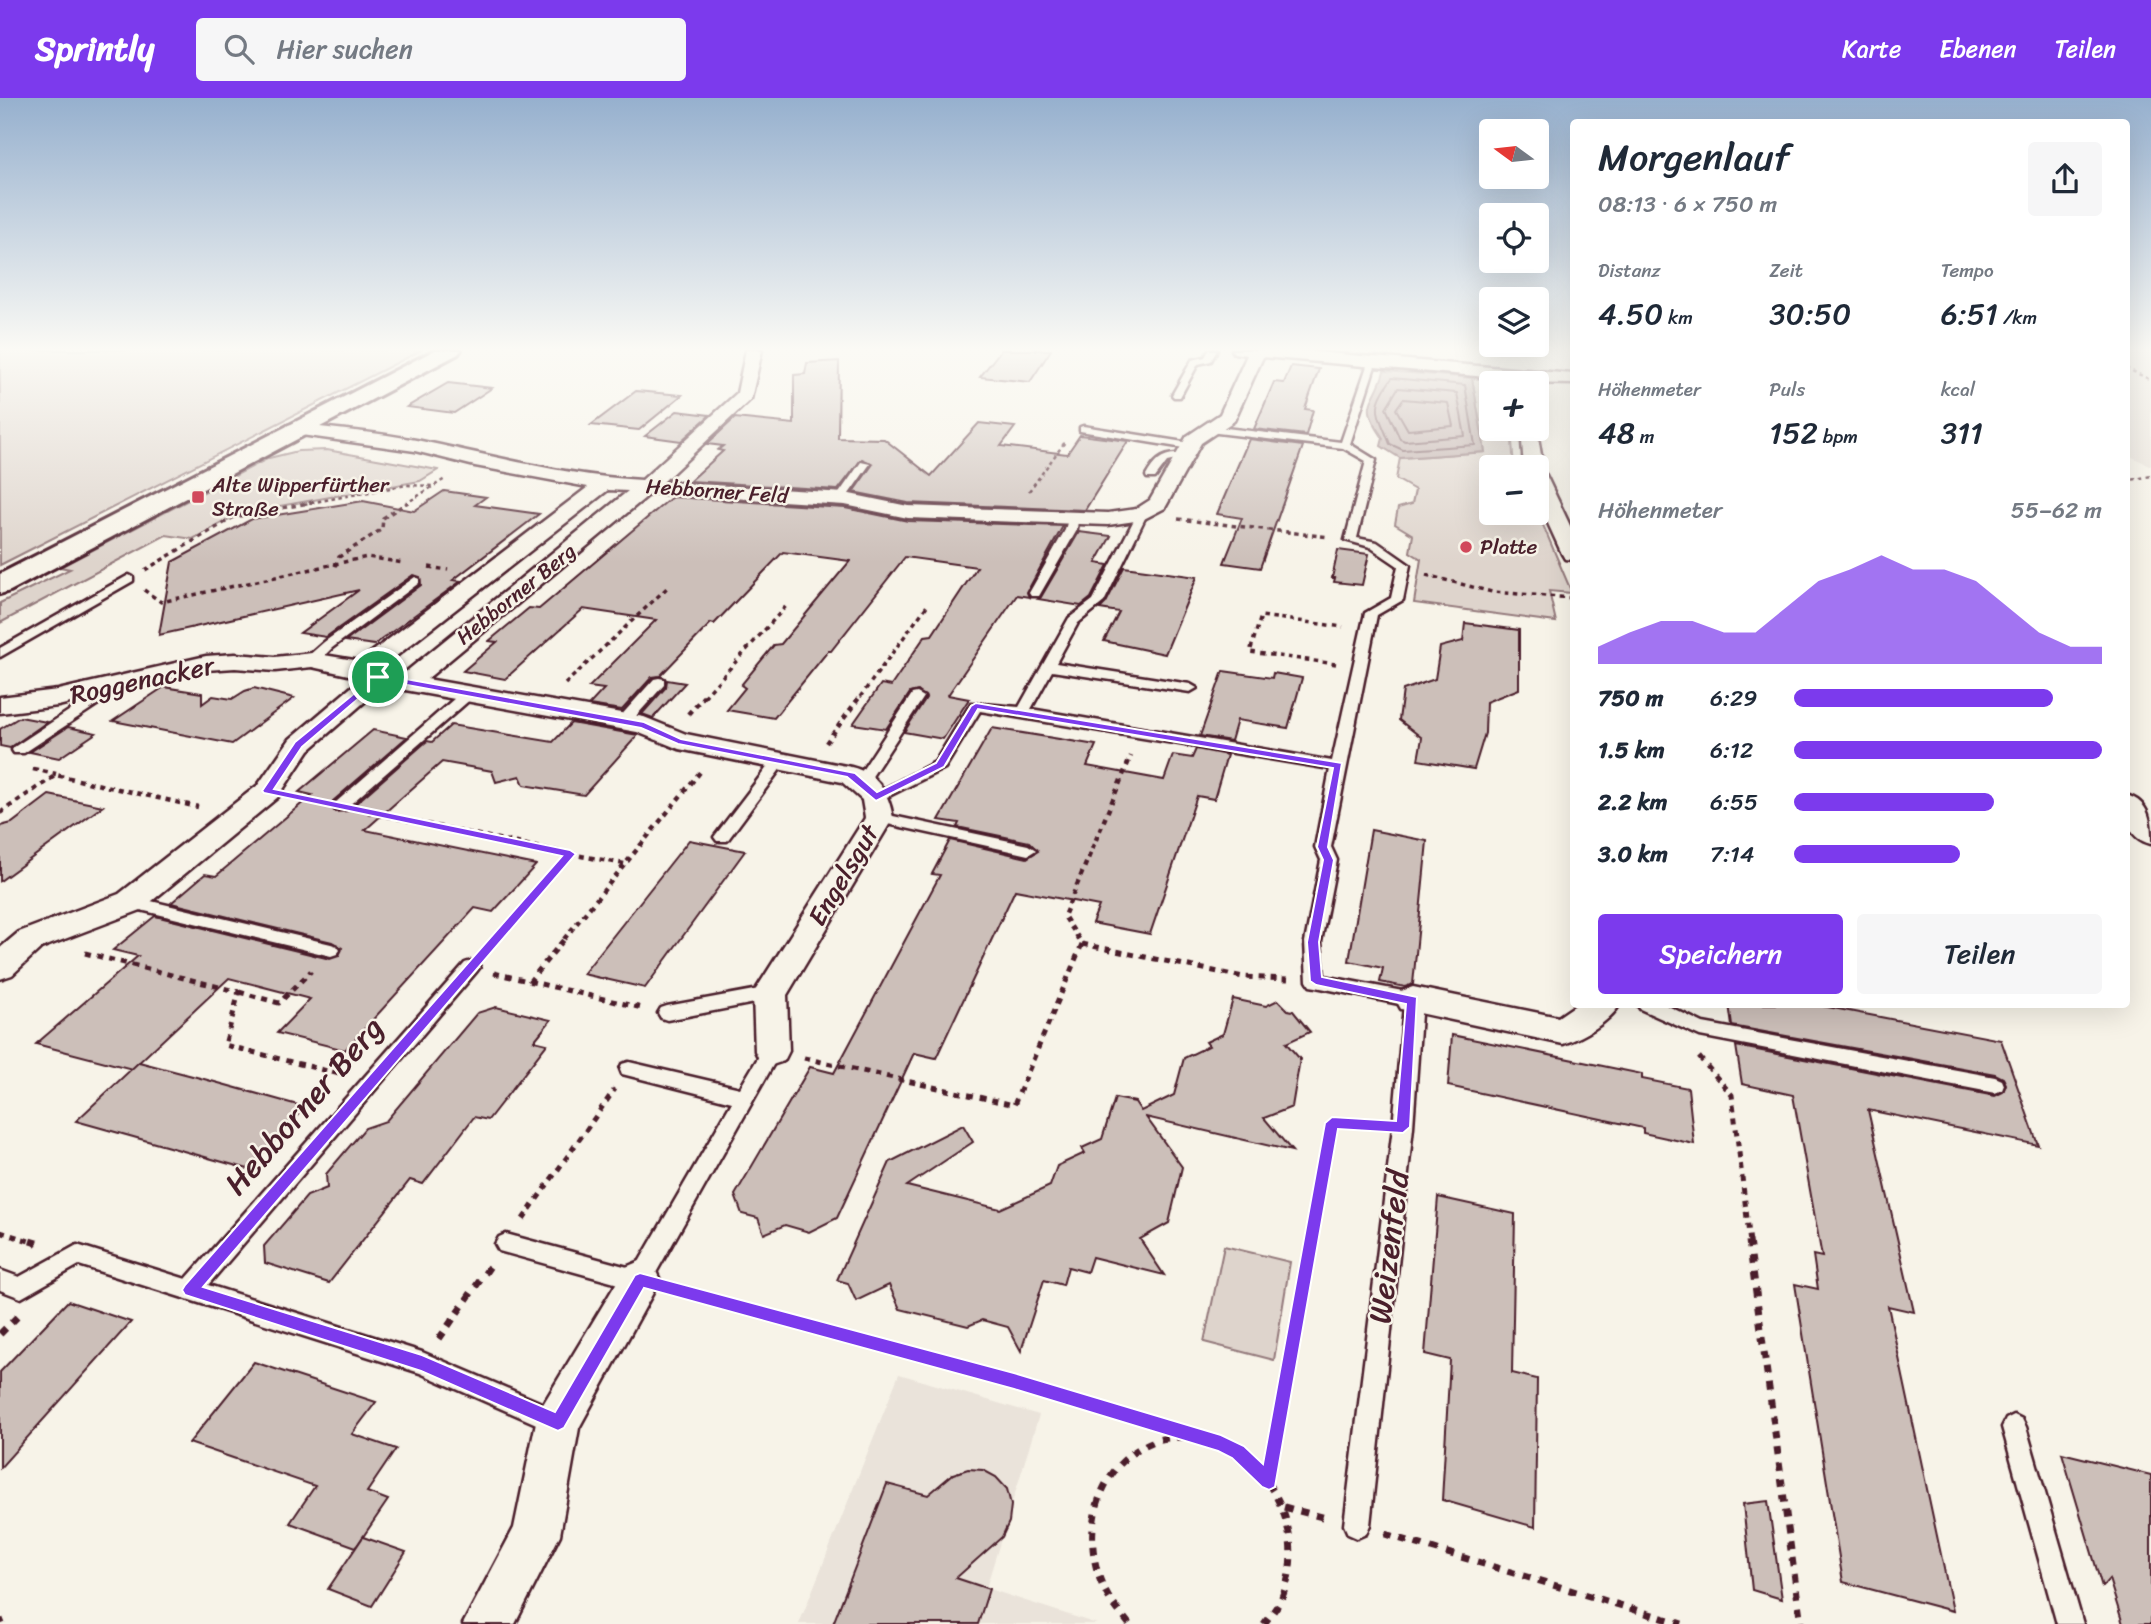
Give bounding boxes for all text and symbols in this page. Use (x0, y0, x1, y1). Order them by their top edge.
search box (196, 18, 686, 81)
text: Sprintly (35, 20, 154, 78)
text: Hier suchen (276, 26, 413, 72)
text: Karte (1842, 28, 1901, 70)
text: Ebenen (1939, 28, 2017, 70)
text: Teilen (2055, 28, 2116, 70)
icon: search (220, 30, 258, 68)
north arrow (1479, 119, 1549, 189)
map controls (1479, 119, 1549, 525)
text: Morgenlauf (1598, 124, 1790, 191)
button: share (2028, 142, 2102, 216)
text: 08:13 · 6 × 750 m (1598, 184, 1777, 225)
button: locate (1479, 203, 1549, 273)
text: Distanz (1598, 254, 1661, 287)
text: Zeit (1769, 254, 1803, 287)
text: Tempo (1941, 254, 1994, 287)
button: layers (1479, 287, 1549, 357)
text: 4.50 (1598, 287, 1663, 341)
text: 30:50 (1769, 287, 1851, 341)
text: 6:51 (1941, 287, 1998, 341)
text: km (1663, 301, 1693, 334)
text: /km (1998, 301, 2037, 334)
button: + (1479, 371, 1549, 441)
text: Höhenmeter (1598, 373, 1701, 406)
text: Puls (1769, 373, 1805, 406)
text: kcal (1941, 373, 1975, 406)
text: 48 (1598, 406, 1635, 460)
text: 152 (1769, 406, 1818, 460)
text: 311 (1941, 406, 1983, 460)
text: m (1635, 420, 1654, 453)
text: bpm (1818, 420, 1858, 453)
button: − (1479, 455, 1549, 525)
place label: Alte Wipperfürther Straße (211, 466, 390, 528)
street label: Hebborner Feld (645, 467, 791, 515)
marker: Alte Wipperfürther Straße (190, 489, 206, 505)
text: Höhenmeter (1598, 490, 1722, 531)
text: 55–62 m (2011, 490, 2102, 531)
place label: Platte (1480, 528, 1538, 566)
street label: Hebborner Berg (447, 533, 585, 655)
marker: Platte (1458, 539, 1474, 555)
street label: Roggenacker (66, 642, 220, 718)
pin (348, 647, 408, 707)
icon: arrive (359, 658, 397, 696)
text: 750 m (1598, 678, 1663, 719)
text: 6:29 (1710, 678, 1757, 719)
text: 1.5 km (1598, 730, 1665, 771)
text: 6:12 (1710, 730, 1753, 771)
text: 2.2 km (1598, 782, 1667, 823)
text: 6:55 (1710, 782, 1758, 823)
street label: Engelsgut (794, 814, 892, 935)
text: 3.0 km (1598, 834, 1668, 875)
text: 7:14 (1710, 834, 1754, 875)
button: Speichern (1598, 914, 1843, 994)
button: Teilen (1857, 914, 2102, 994)
street label: Hebborner Berg (209, 1003, 399, 1209)
street label: Weizenfeld (1351, 1165, 1427, 1327)

